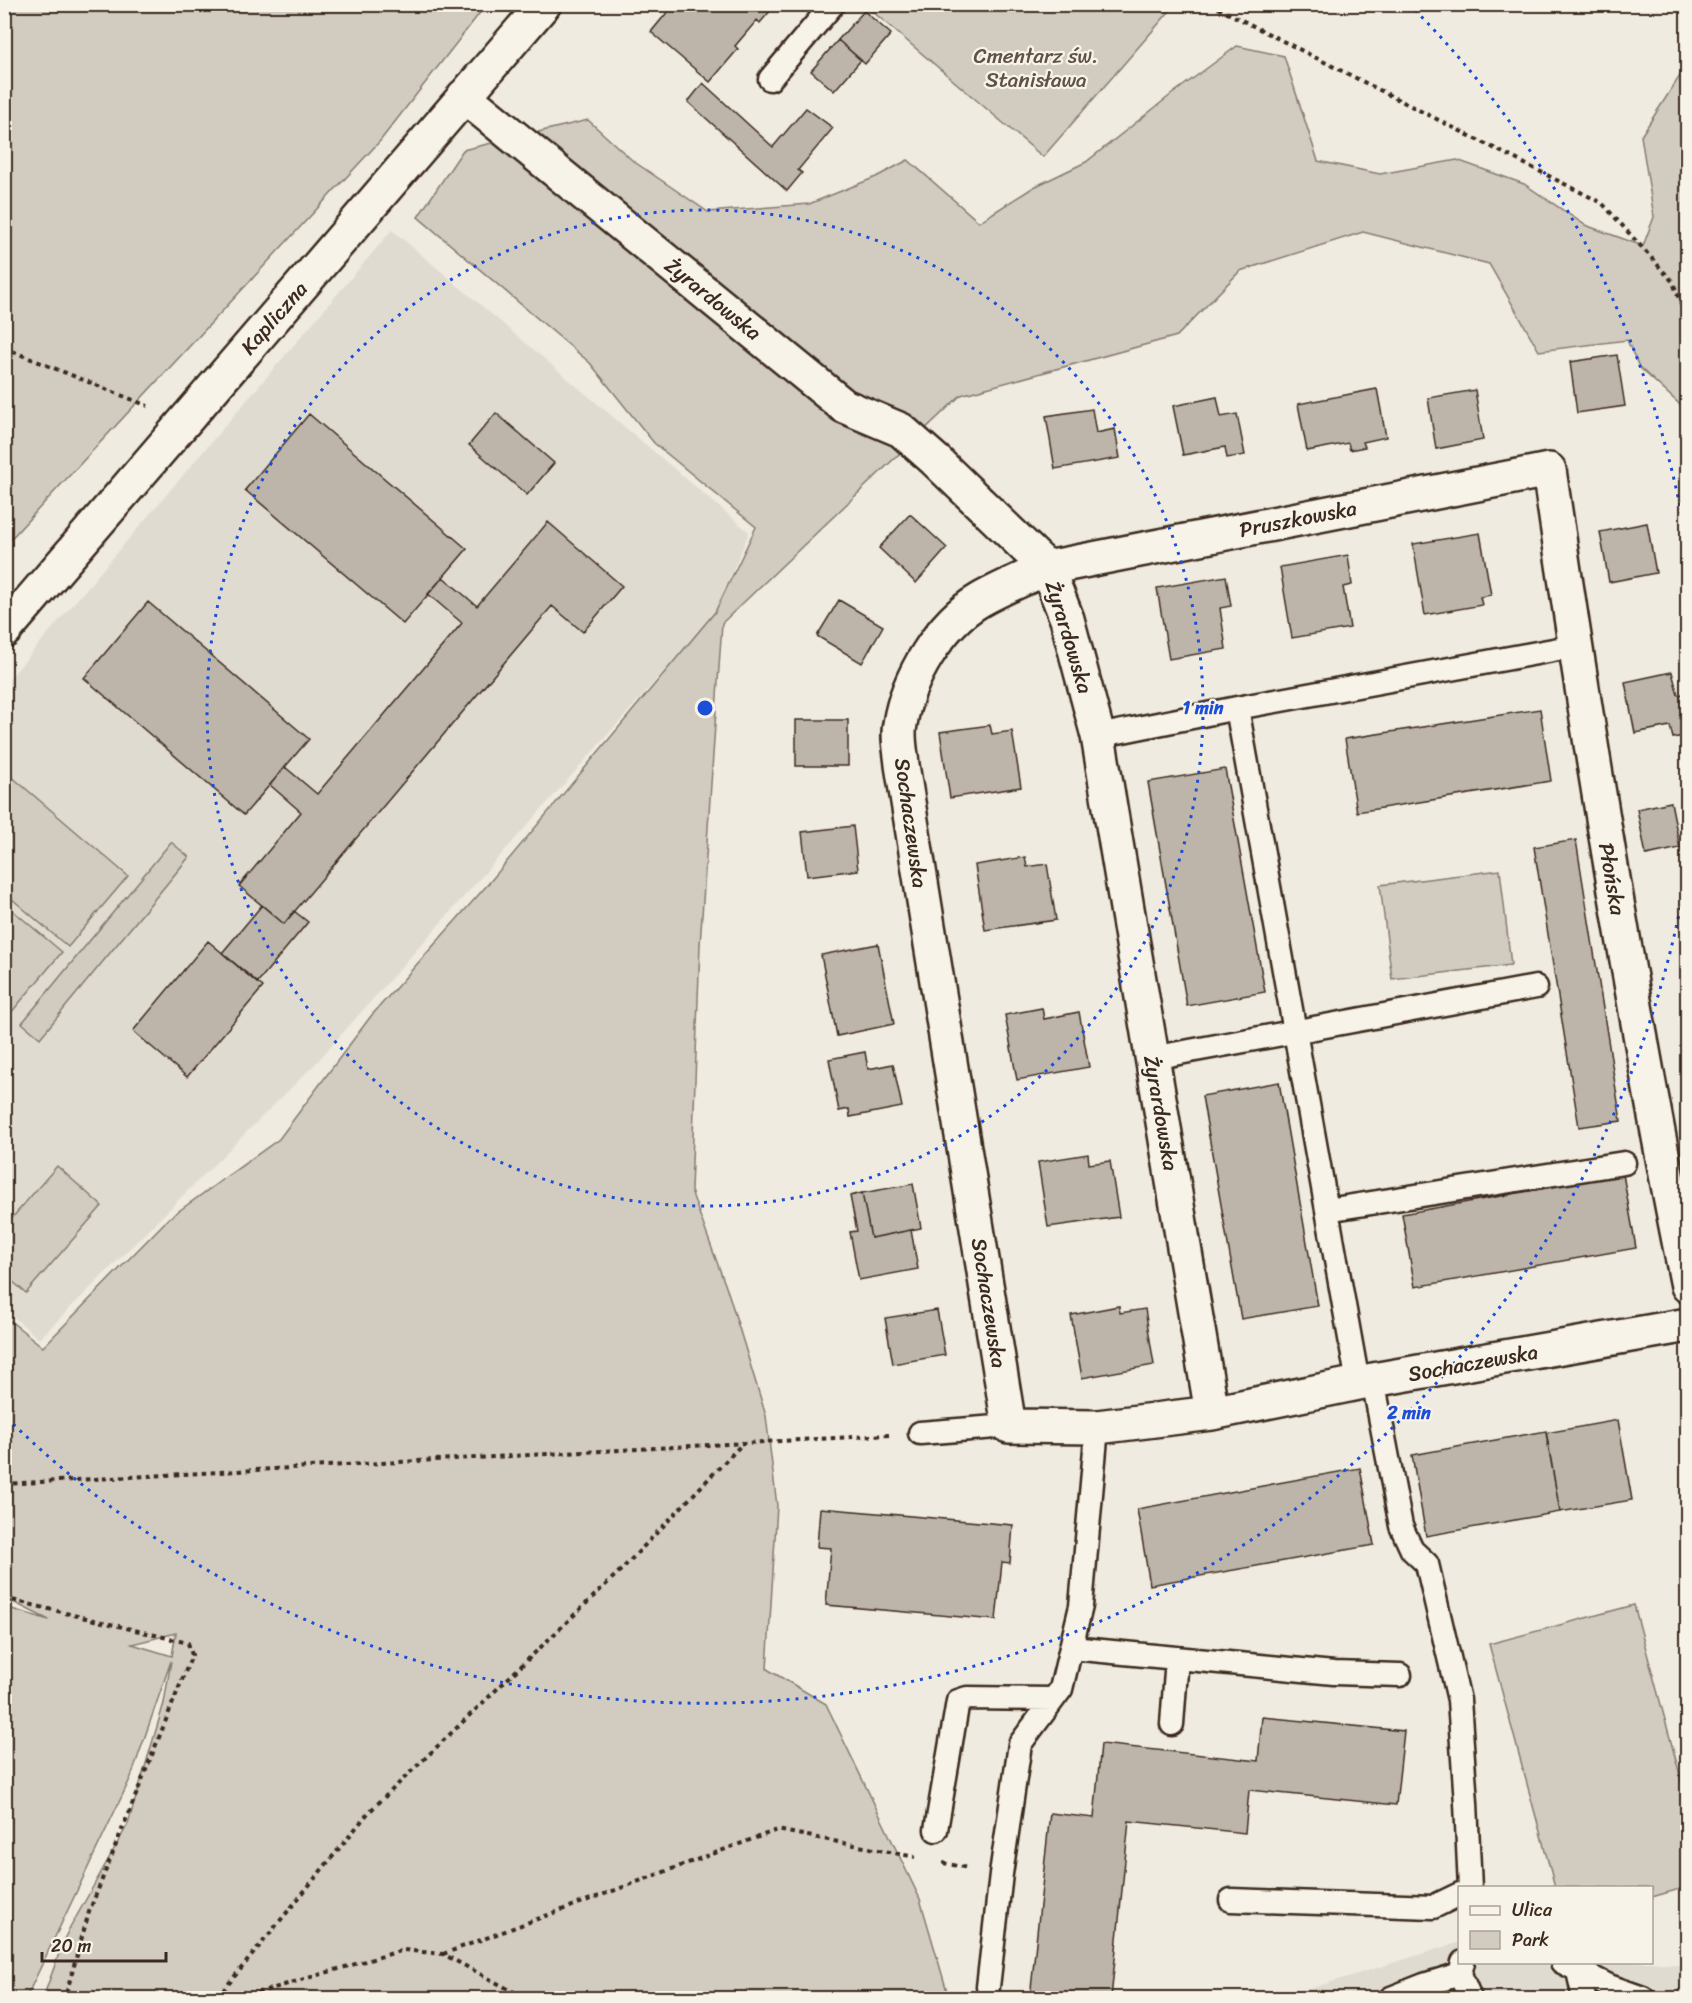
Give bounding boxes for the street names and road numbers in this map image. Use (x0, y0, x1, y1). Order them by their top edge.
street label: Żyrardowska (656, 248, 771, 351)
street label: Kapliczna (231, 272, 318, 364)
street label: Pruszkowska (1236, 489, 1360, 549)
street label: Żyrardowska (1034, 576, 1104, 699)
street label: Sochaczewska (883, 755, 939, 891)
street label: Płońska (1587, 840, 1637, 919)
street label: Żyrardowska (1132, 1052, 1190, 1174)
street label: Sochaczewska (960, 1235, 1018, 1371)
street label: Sochaczewska (1405, 1333, 1541, 1393)

